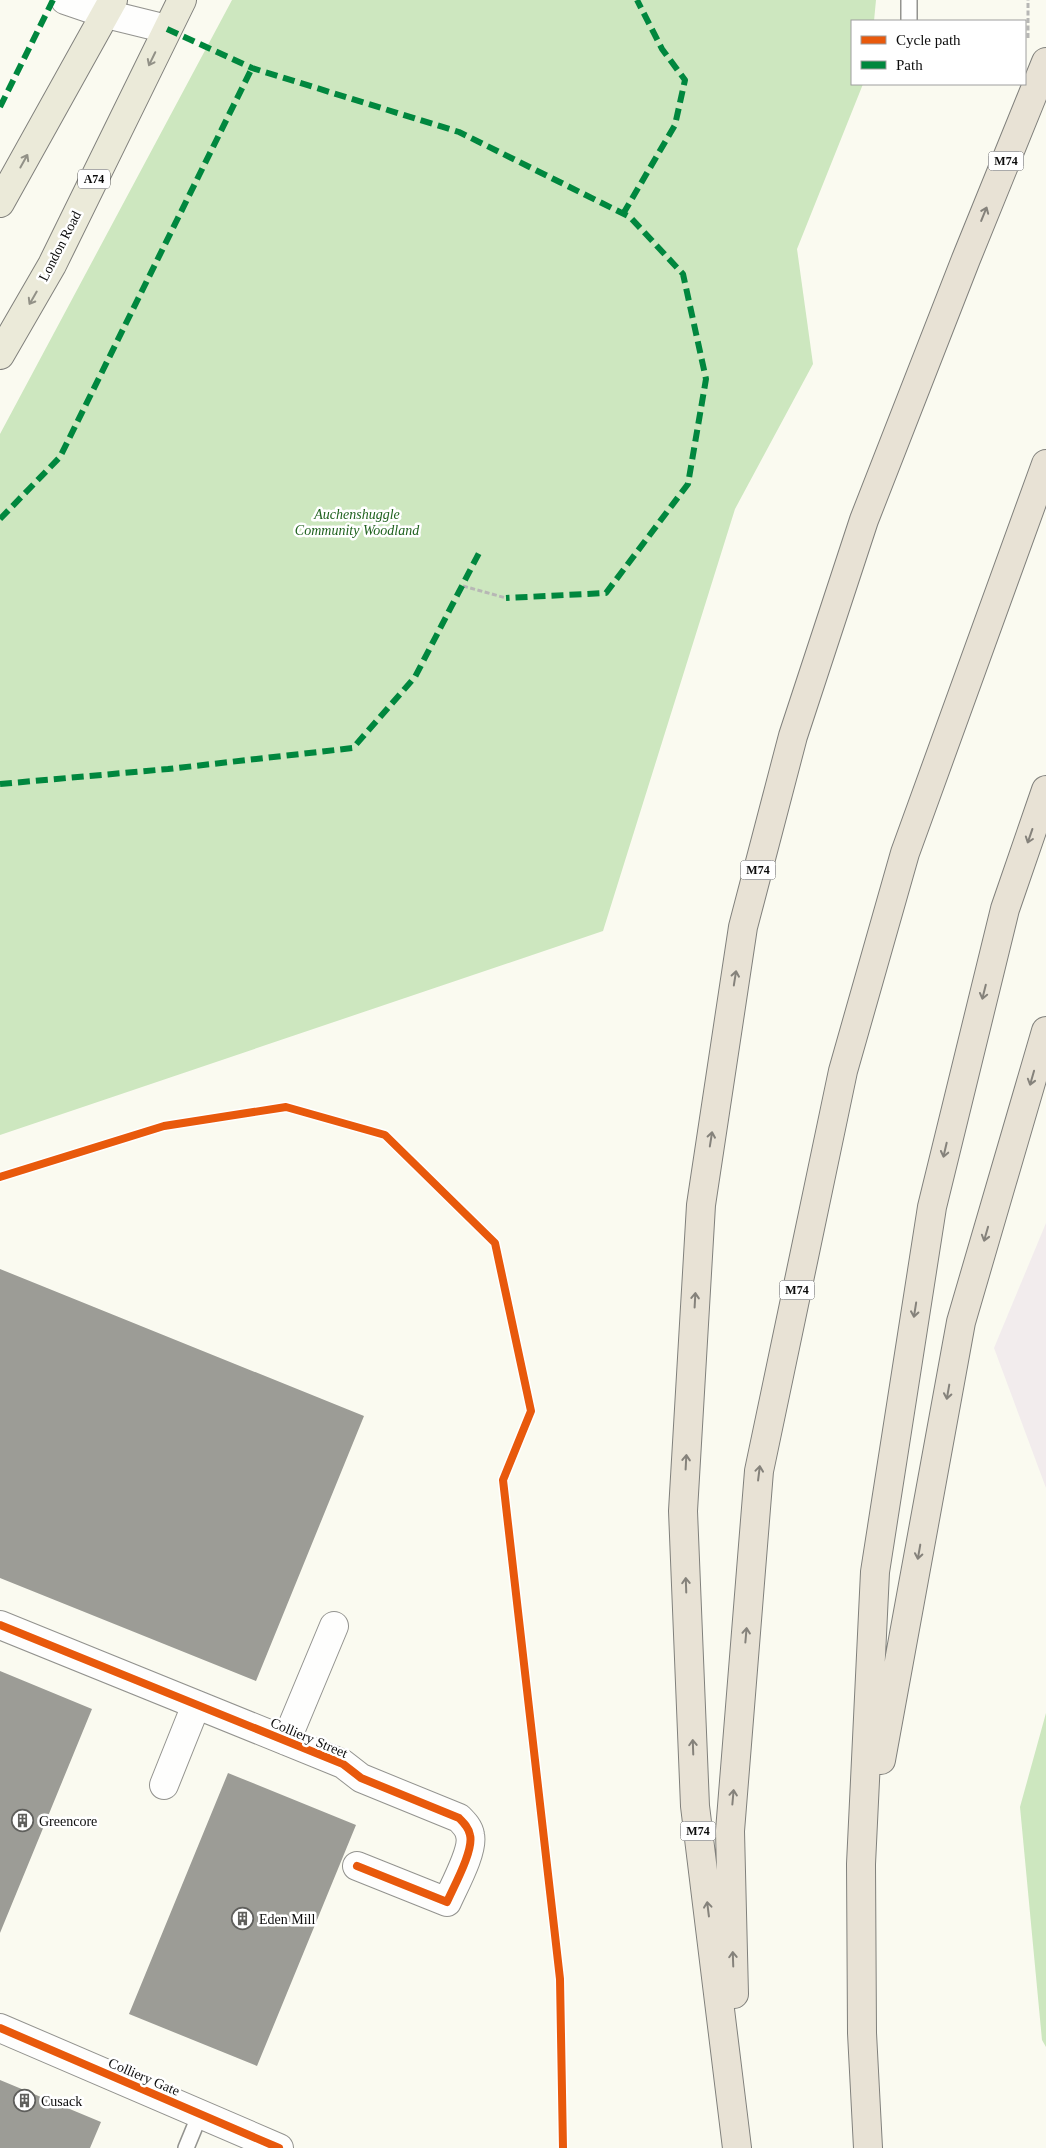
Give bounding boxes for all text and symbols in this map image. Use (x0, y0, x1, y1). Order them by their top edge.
legend (851, 20, 1026, 85)
text: Cycle path (896, 32, 961, 48)
one-way arrow (147, 51, 156, 66)
text: Path (896, 57, 923, 73)
road number: M74 (988, 152, 1024, 170)
one-way arrow (20, 154, 29, 169)
road number: A74 (78, 170, 110, 188)
one-way arrow (980, 207, 989, 222)
street label: London Road (36, 208, 84, 284)
one-way arrow (28, 291, 38, 306)
park label: Auchenshuggle Community Woodland (295, 507, 420, 538)
one-way arrow (1025, 828, 1034, 844)
road number: M74 (740, 860, 776, 880)
one-way arrow (731, 970, 741, 986)
one-way arrow (979, 984, 988, 1000)
one-way arrow (1027, 1070, 1037, 1086)
one-way arrow (706, 1131, 716, 1147)
one-way arrow (940, 1141, 949, 1157)
one-way arrow (981, 1226, 991, 1242)
road number: M74 (780, 1280, 814, 1300)
one-way arrow (691, 1292, 700, 1308)
one-way arrow (910, 1301, 920, 1317)
one-way arrow (942, 1383, 952, 1399)
one-way arrow (681, 1455, 690, 1471)
one-way arrow (754, 1465, 764, 1481)
one-way arrow (913, 1543, 923, 1559)
one-way arrow (681, 1577, 691, 1593)
one-way arrow (741, 1627, 750, 1643)
street label: Colliery Street (268, 1715, 350, 1761)
one-way arrow (688, 1739, 697, 1755)
one-way arrow (728, 1789, 737, 1805)
building icon: Greencore (11, 1809, 35, 1833)
place label: Greencore (39, 1814, 97, 1829)
road number: M74 (680, 1822, 716, 1840)
one-way arrow (703, 1901, 713, 1917)
building icon: Eden Mill (231, 1907, 255, 1931)
place label: Eden Mill (259, 1912, 315, 1927)
one-way arrow (728, 1952, 738, 1968)
street label: Colliery Gate (106, 2055, 182, 2099)
building icon: Cusack (13, 2089, 37, 2113)
place label: Cusack (41, 2094, 82, 2109)

